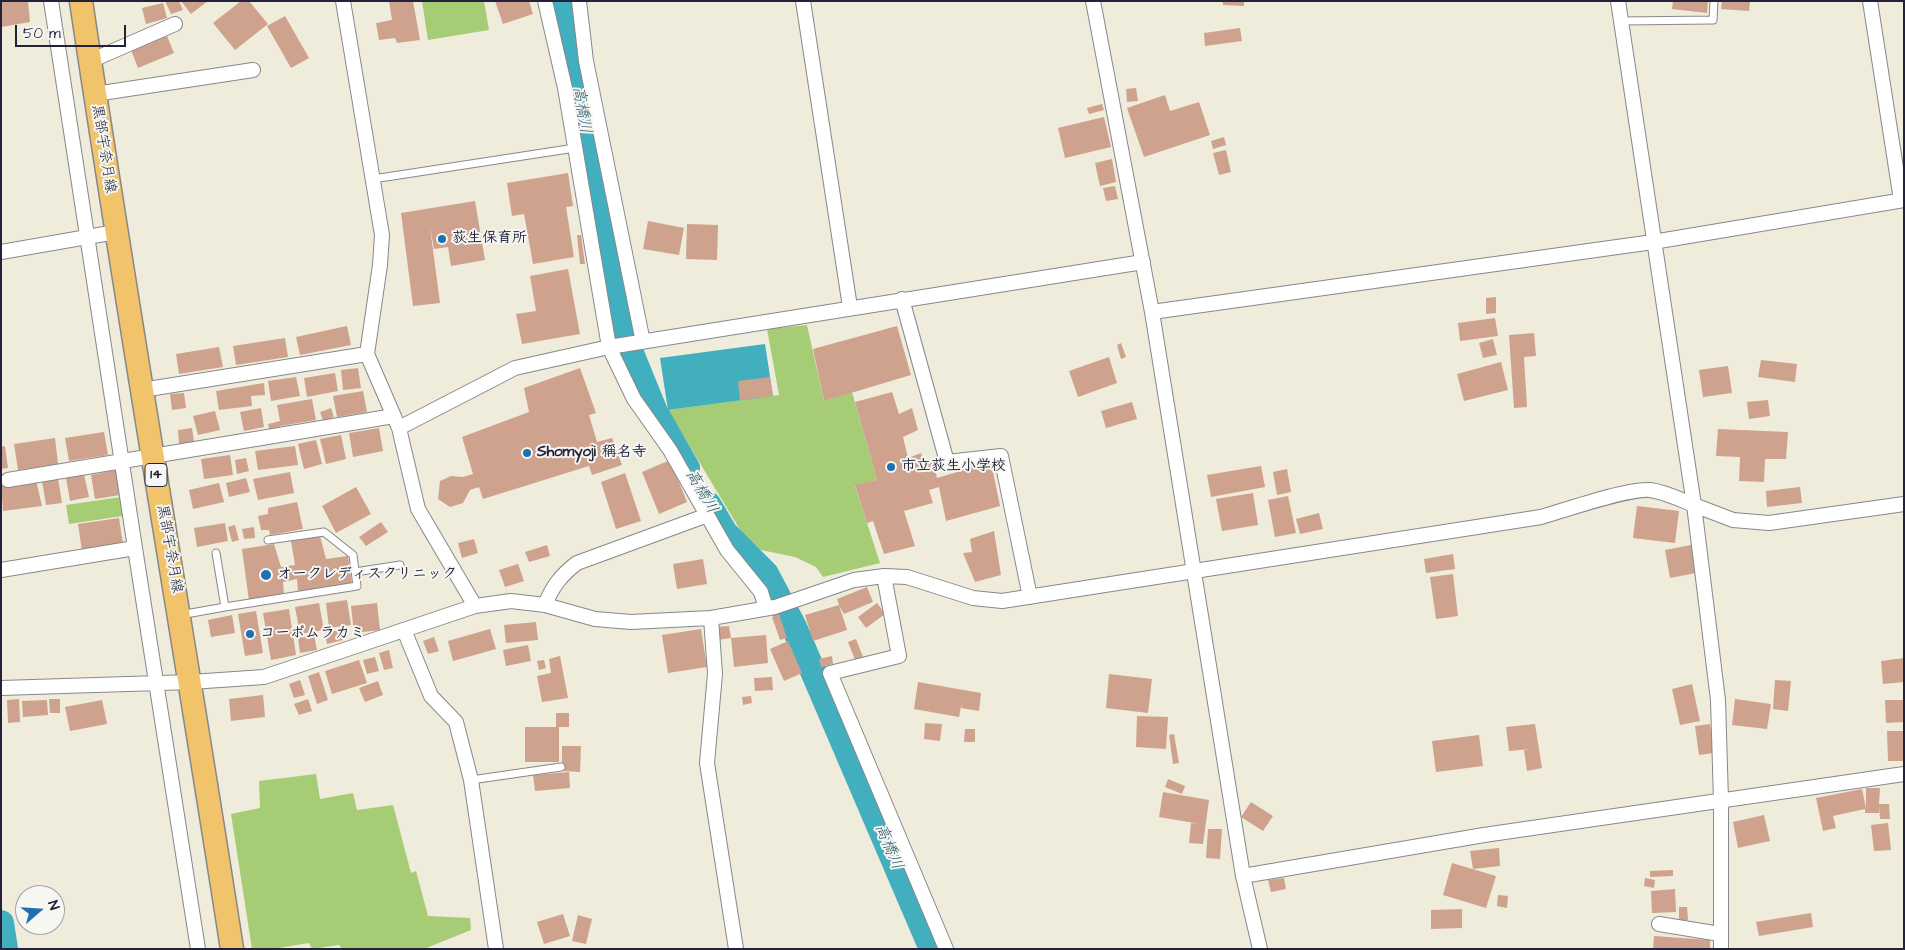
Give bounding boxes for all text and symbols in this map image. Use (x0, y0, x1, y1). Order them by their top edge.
scale bar (18, 15, 129, 47)
text: 50 m (23, 23, 61, 44)
water label: 高橋川 (567, 85, 595, 135)
street label: 黒部宇奈月線 (87, 103, 119, 195)
place label: 荻生保育所 (452, 230, 527, 248)
marker: 荻生保育所 (436, 233, 448, 245)
place label: Shomyoji 稱名寺 (537, 444, 647, 462)
marker: Shomyoji 稱名寺 (521, 447, 533, 459)
place label: 市立荻生小学校 (901, 458, 1006, 476)
marker: 市立荻生小学校 (885, 461, 897, 473)
road number: 14 (145, 464, 167, 486)
water label: 高橋川 (681, 466, 721, 518)
street label: 黒部宇奈月線 (152, 503, 186, 595)
place label: オークレディスクリニック (277, 566, 457, 584)
marker: オークレディスクリニック (259, 568, 273, 582)
place label: コーポムラカミ (260, 625, 365, 643)
marker: コーポムラカミ (244, 628, 256, 640)
water label: 高橋川 (870, 821, 906, 873)
north arrow (15, 885, 65, 935)
text: N (42, 898, 64, 913)

